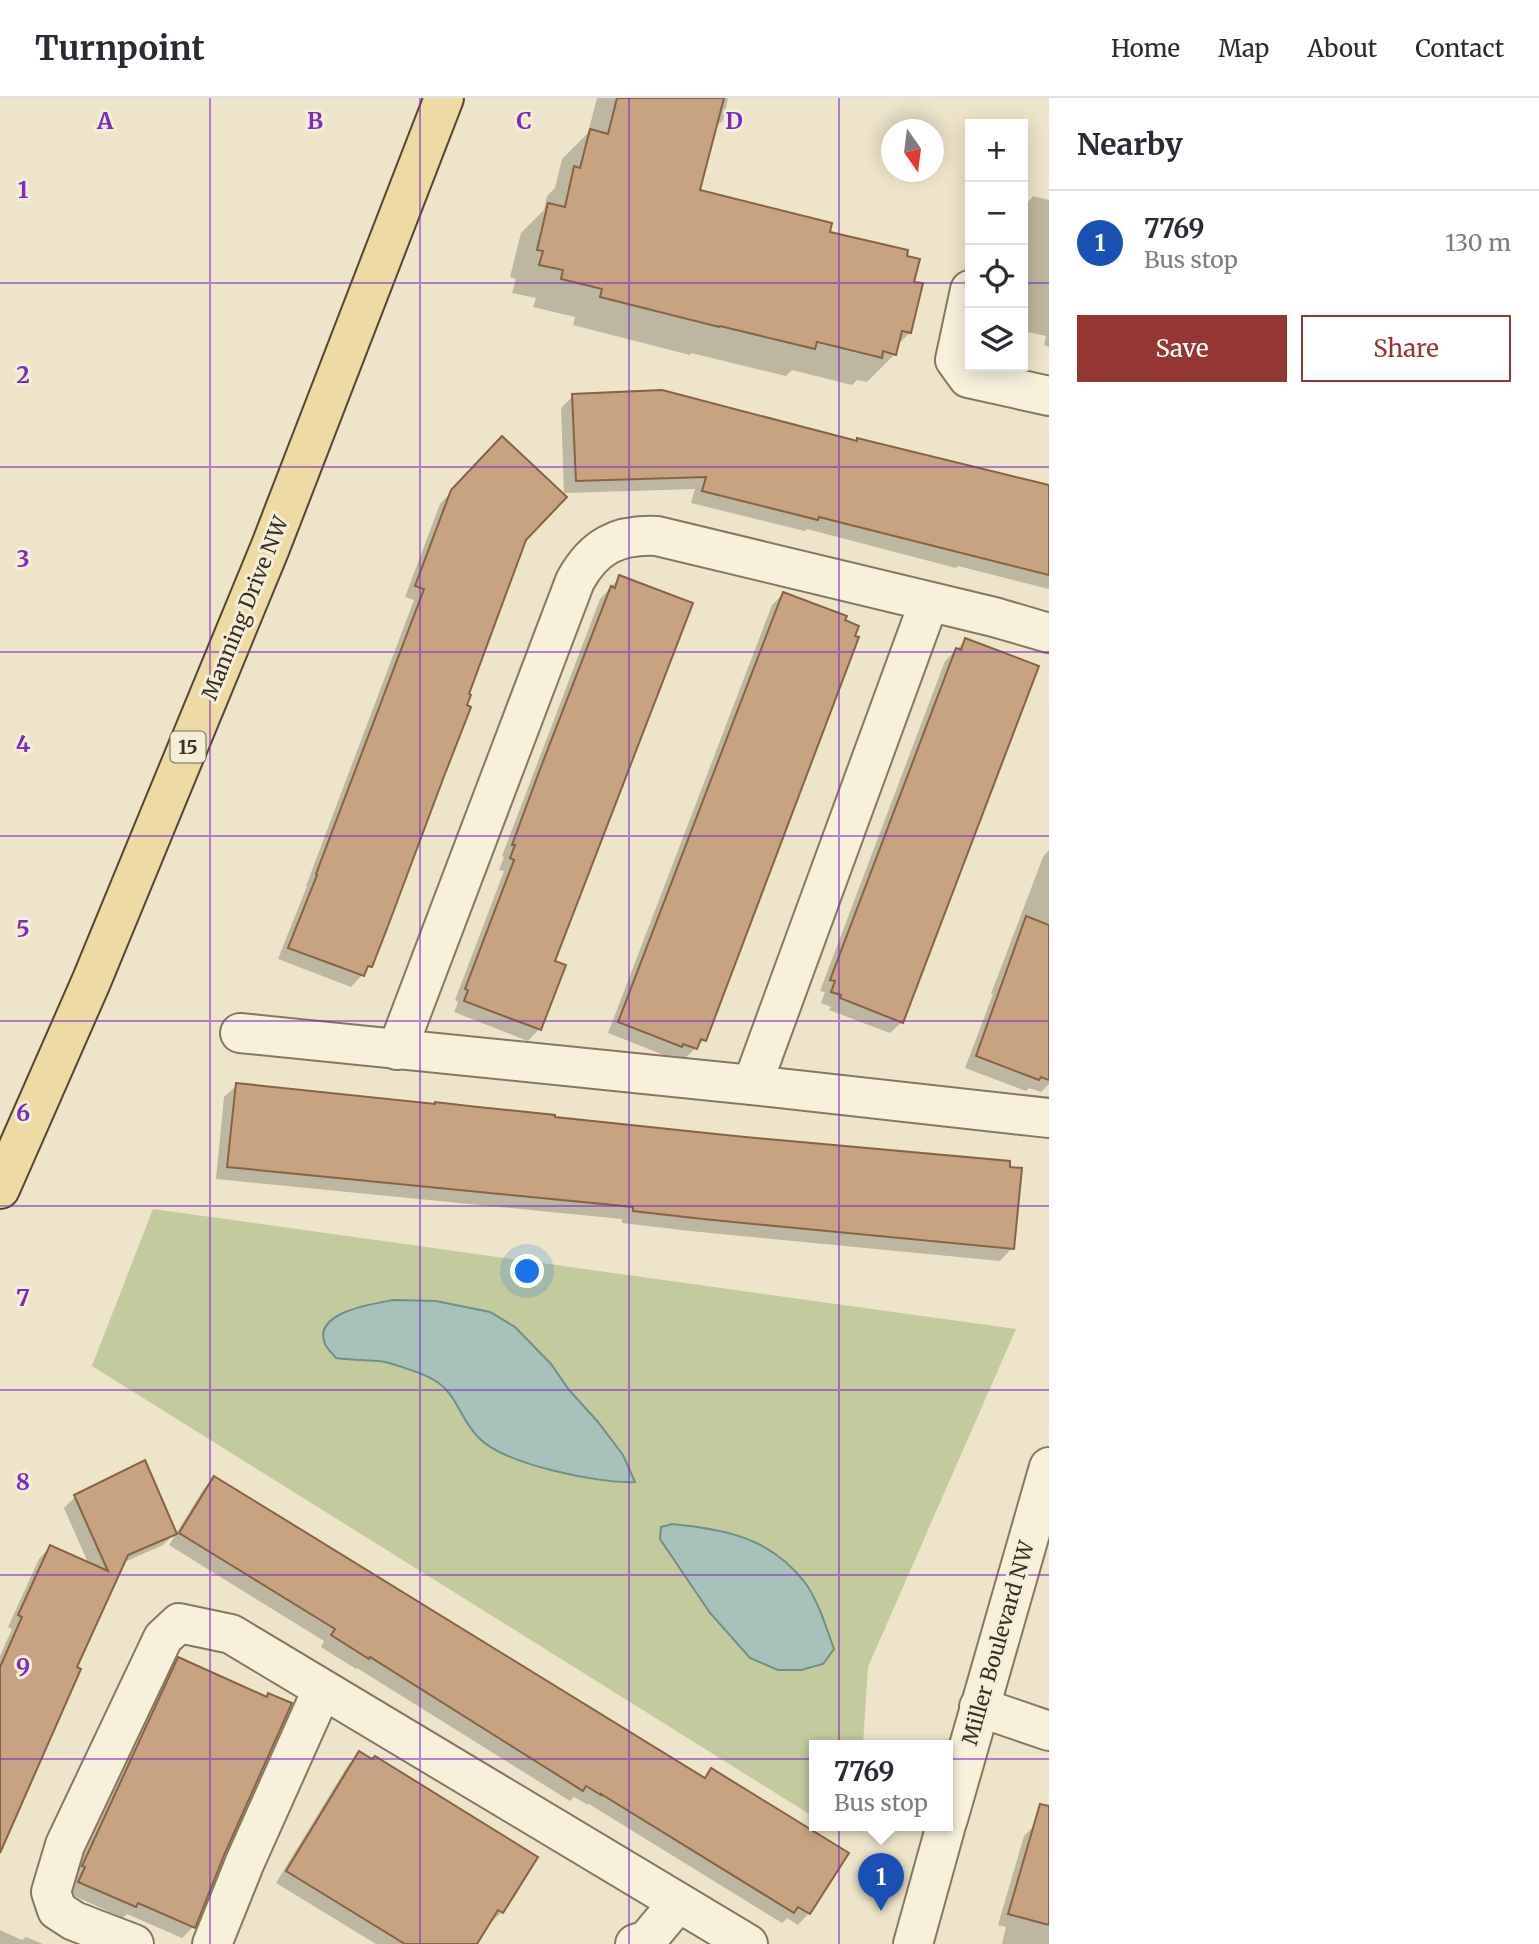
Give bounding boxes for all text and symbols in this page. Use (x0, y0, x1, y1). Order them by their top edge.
text: Turnpoint (35, 28, 205, 69)
text: Home (1111, 33, 1180, 64)
text: Map (1218, 33, 1269, 64)
text: About (1307, 33, 1377, 64)
text: Contact (1415, 33, 1504, 64)
text: A (96, 106, 114, 135)
text: B (307, 106, 323, 135)
text: C (516, 106, 532, 135)
text: D (725, 106, 743, 135)
north arrow (881, 119, 944, 182)
map controls (965, 119, 1028, 371)
button: + (965, 119, 1028, 182)
text: Nearby (1077, 125, 1183, 163)
text: 1 (18, 175, 29, 204)
button: − (965, 182, 1028, 245)
text: 7769 (1144, 212, 1205, 245)
text: 1 (1095, 228, 1105, 257)
text: 130 m (1445, 228, 1511, 257)
button: locate (965, 245, 1028, 308)
text: Bus stop (1144, 245, 1238, 274)
button: layers (965, 308, 1028, 371)
button: Save (1077, 315, 1287, 382)
button: Share (1301, 315, 1511, 382)
text: 2 (16, 360, 30, 389)
street label: Manning Drive NW (196, 511, 295, 704)
text: 3 (16, 544, 30, 573)
text: 4 (16, 729, 31, 758)
road number: 15 (170, 732, 206, 762)
text: 5 (16, 914, 30, 943)
text: 6 (16, 1098, 30, 1127)
your location (510, 1254, 544, 1288)
text: 7 (16, 1283, 30, 1312)
text: 8 (16, 1467, 30, 1496)
street label: Miller Boulevard NW (956, 1537, 1040, 1748)
text: 9 (16, 1652, 30, 1681)
popup (809, 1740, 953, 1831)
text: 7769 (834, 1755, 895, 1788)
text: Bus stop (834, 1788, 928, 1817)
pin: 1 (858, 1853, 904, 1911)

